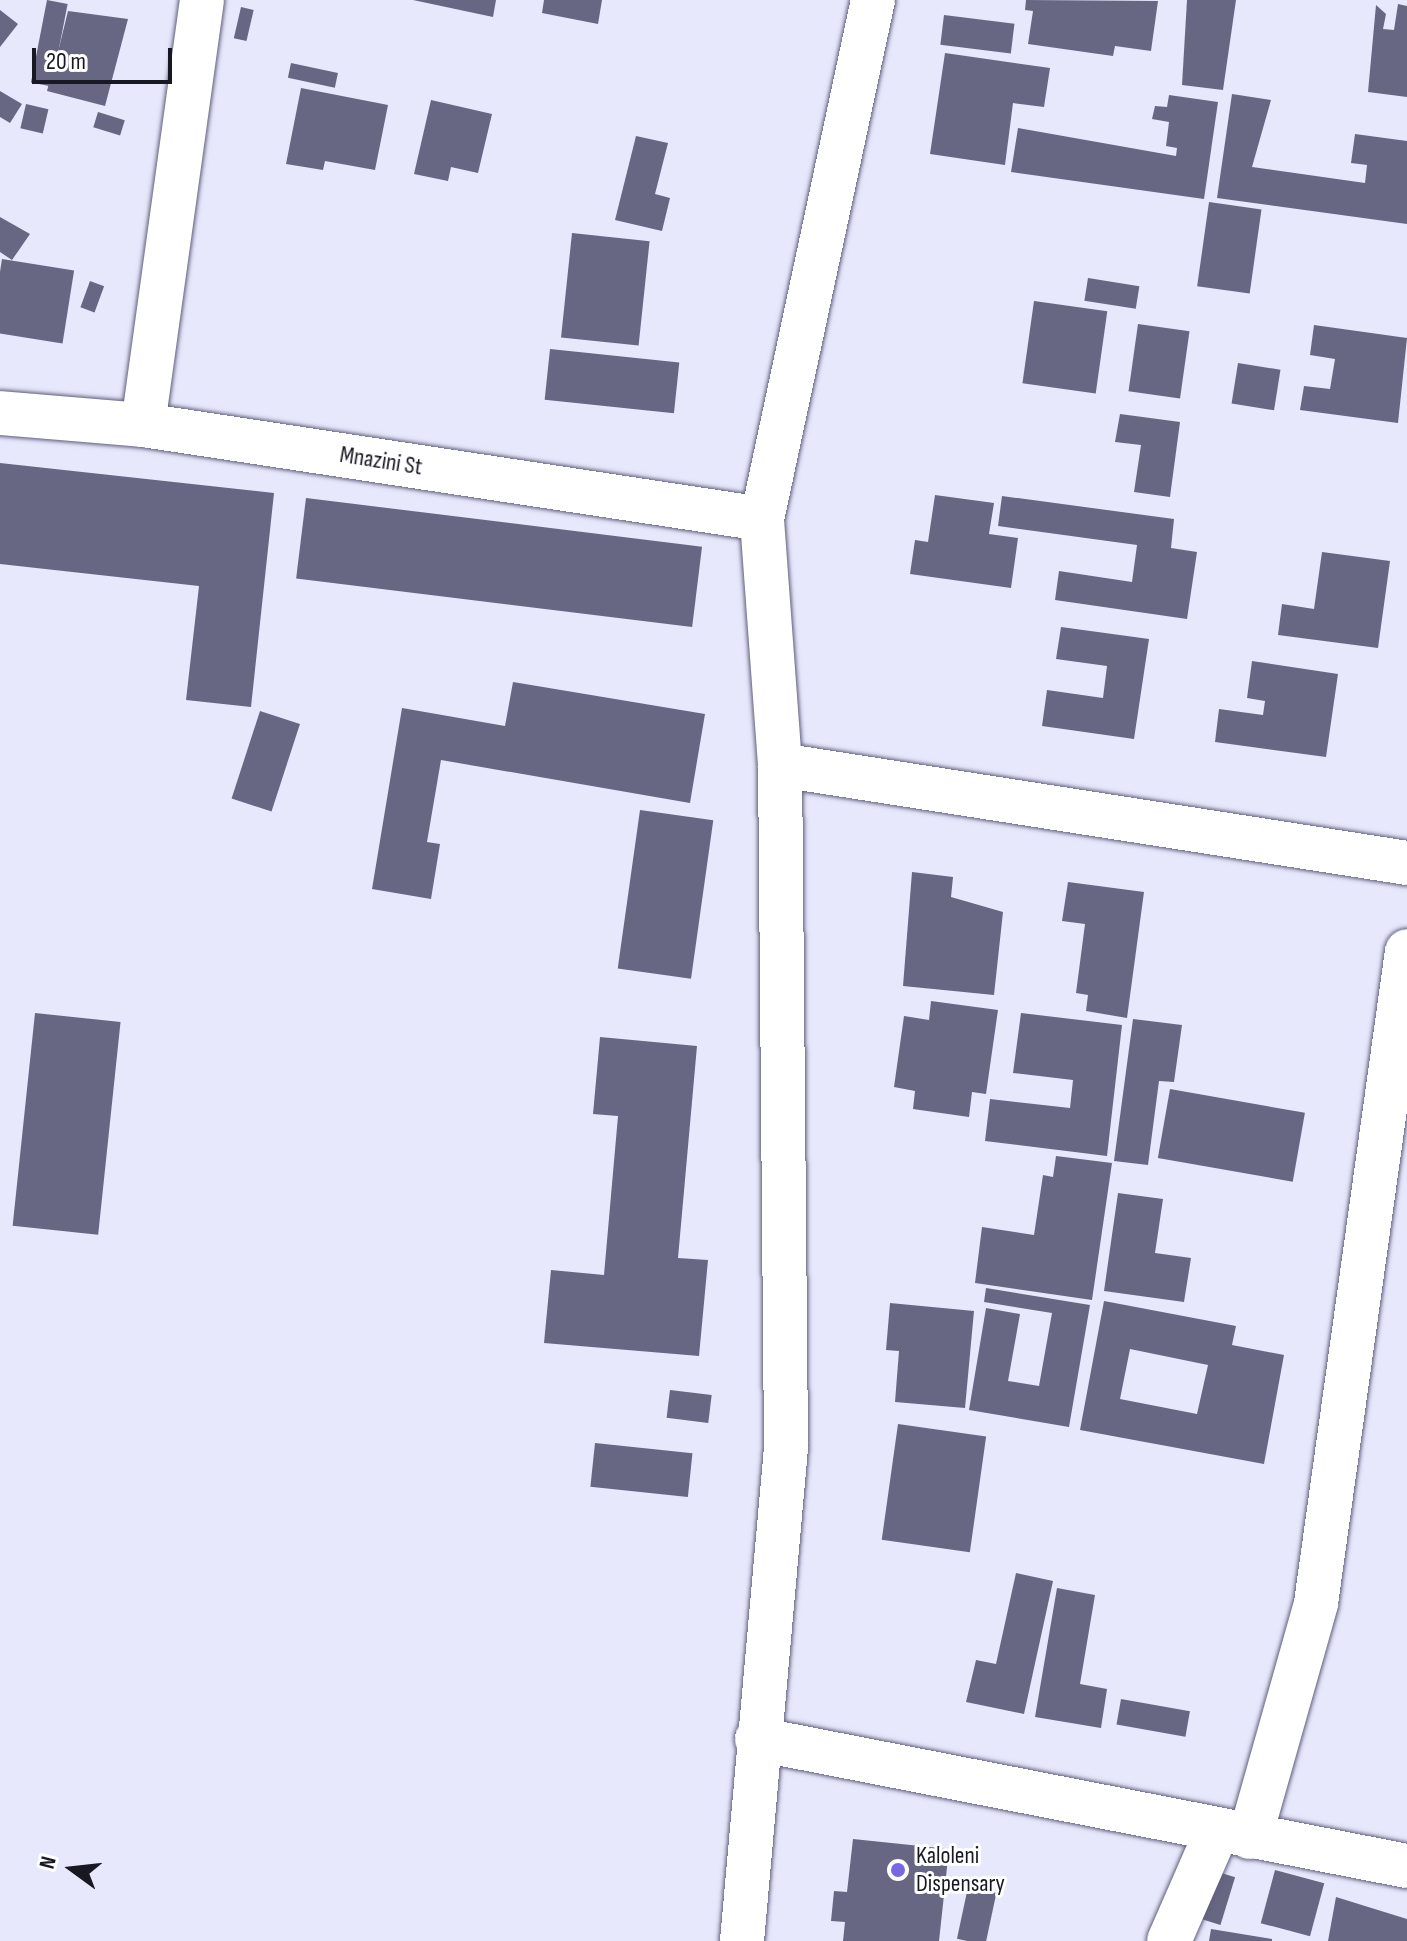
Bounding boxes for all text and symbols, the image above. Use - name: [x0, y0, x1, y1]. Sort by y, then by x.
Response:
- scale bar: [36, 32, 176, 82]
- text: 20 m: [46, 47, 86, 76]
- street label: Mnazini St: [338, 440, 424, 482]
- north arrow: [32, 1829, 112, 1909]
- place label: Kaloleni Dispensary: [916, 1842, 1005, 1898]
- text: N: [34, 1853, 63, 1872]
- marker: Kaloleni Dispensary: [887, 1859, 909, 1881]

